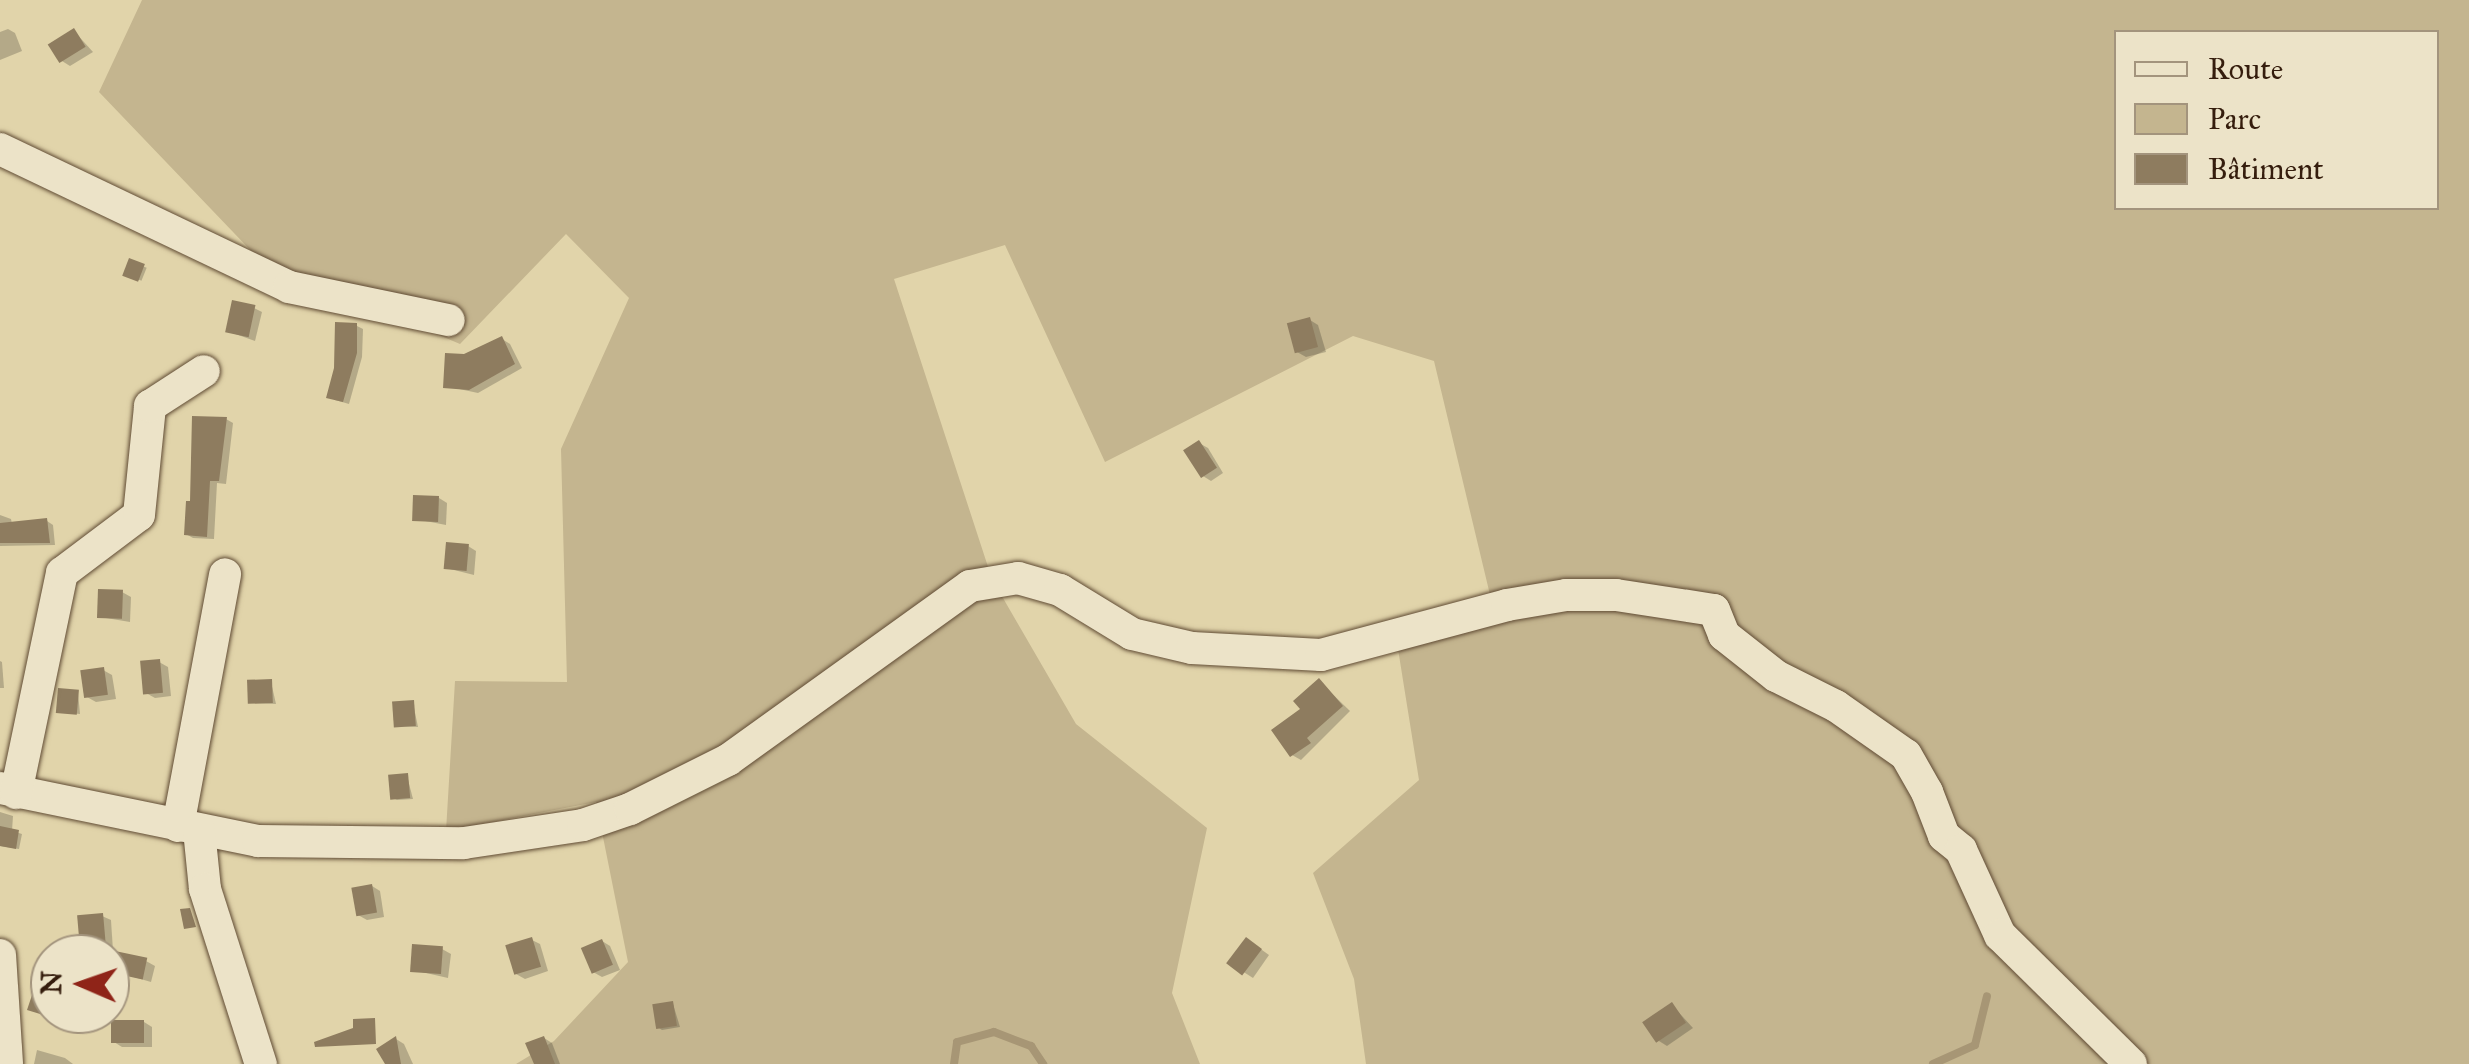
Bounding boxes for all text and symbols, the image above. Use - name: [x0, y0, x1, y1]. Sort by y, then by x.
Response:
- legend: [2114, 30, 2439, 210]
- text: Route: [2208, 51, 2283, 87]
- text: Parc: [2208, 101, 2261, 137]
- text: Bâtiment: [2208, 151, 2324, 187]
- north arrow: [30, 934, 130, 1034]
- text: N: [34, 971, 69, 995]

